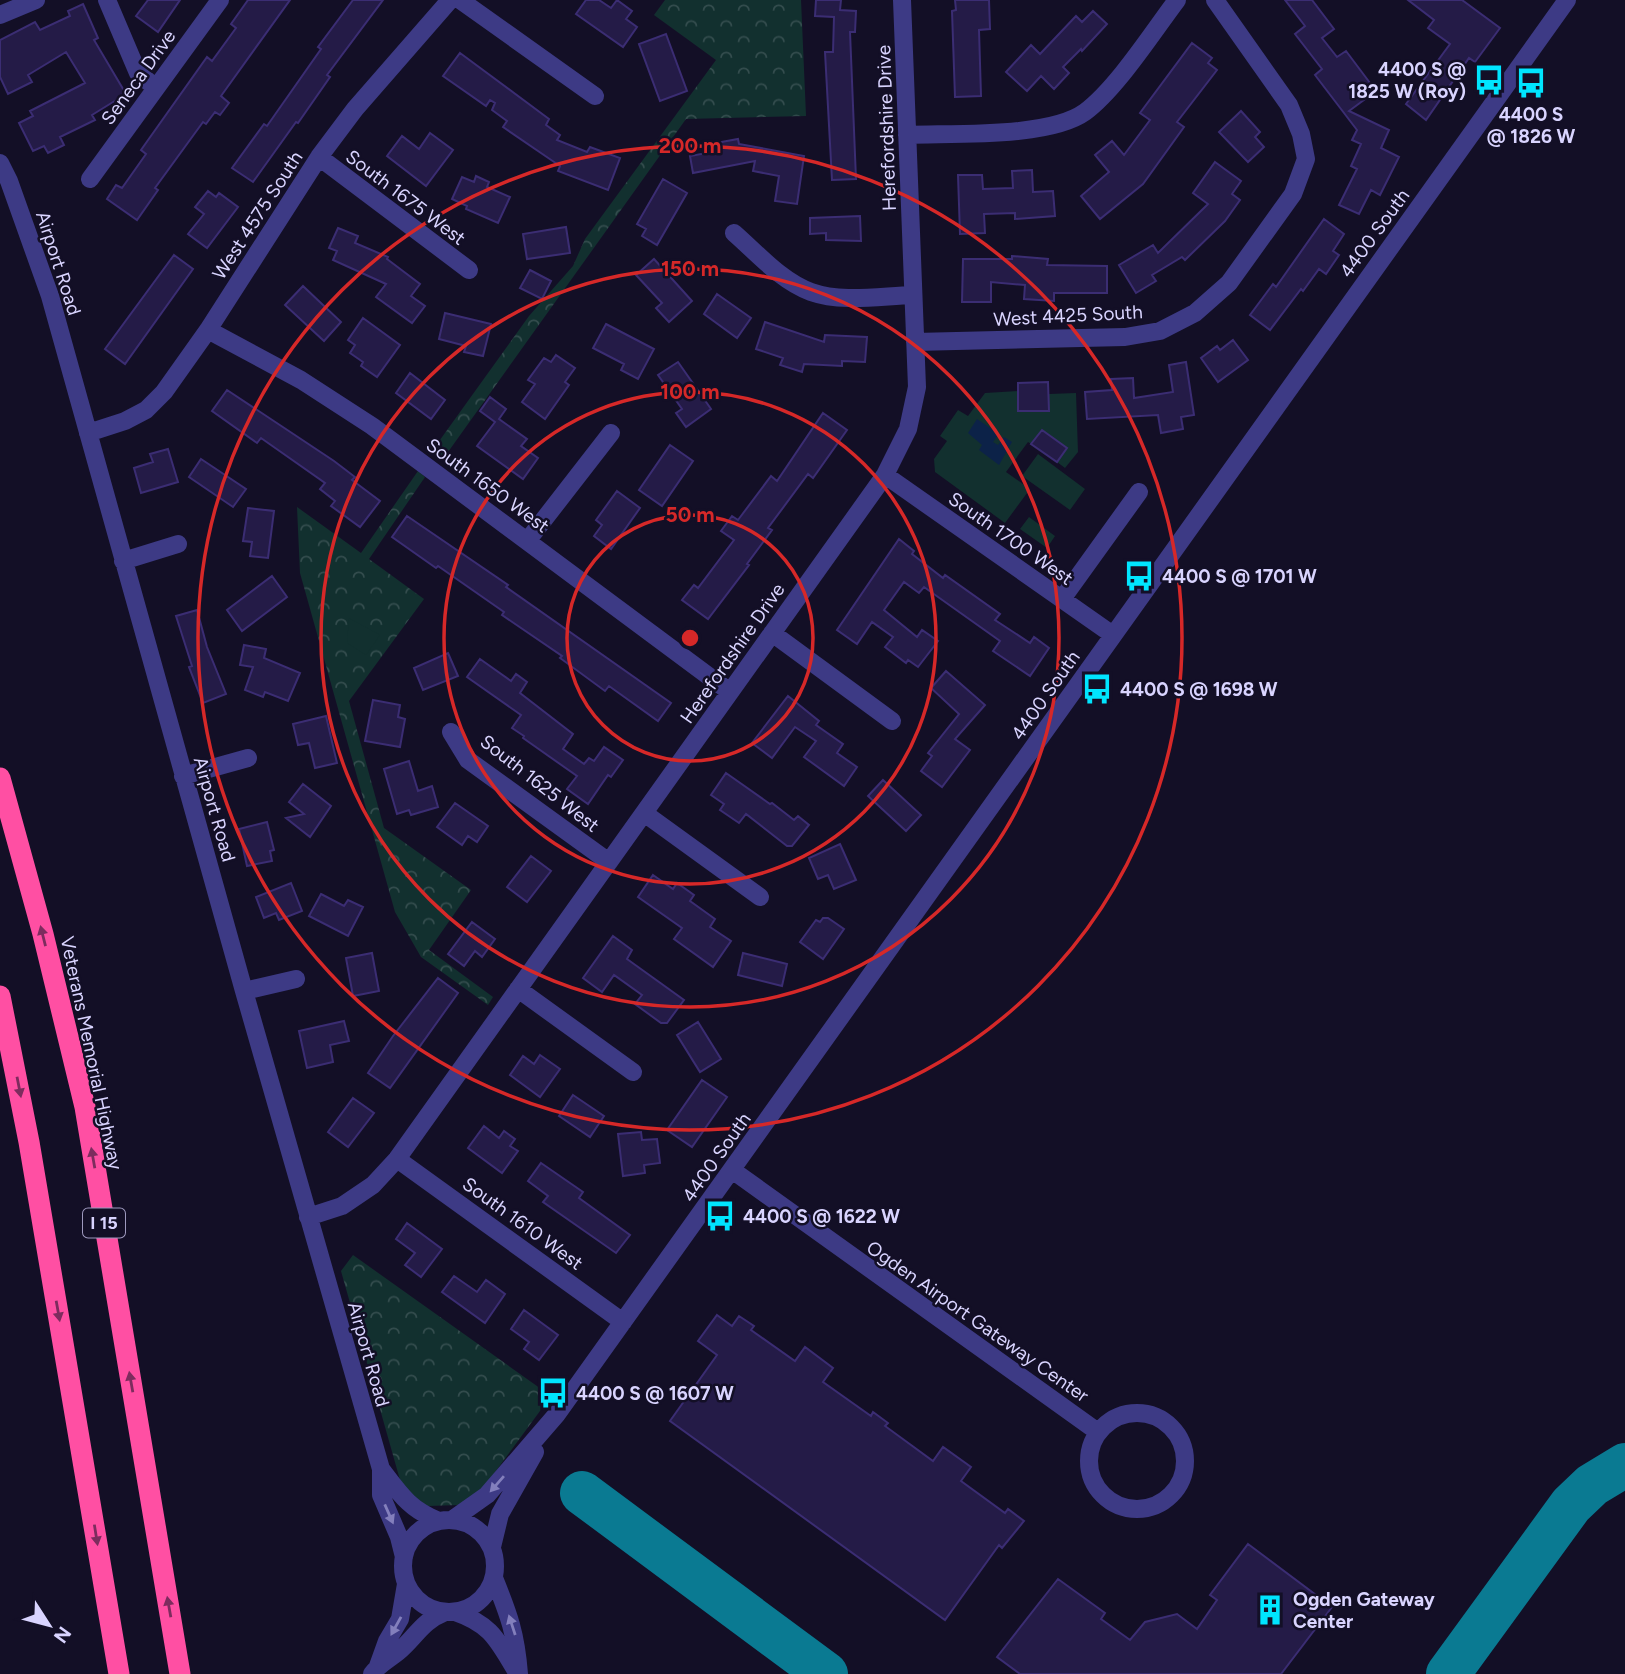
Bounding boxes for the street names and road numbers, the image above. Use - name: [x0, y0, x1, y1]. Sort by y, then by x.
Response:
- street label: Seneca Drive: [96, 25, 181, 129]
- street label: Herefordshire Drive: [872, 44, 901, 211]
- street label: South 1675 West: [341, 145, 470, 250]
- street label: West 4575 South: [207, 147, 307, 284]
- street label: 4400 South: [1335, 185, 1414, 282]
- street label: Airport Road: [31, 208, 86, 318]
- street label: West 4425 South: [993, 300, 1143, 331]
- street label: South 1650 West: [422, 433, 554, 538]
- street label: South 1700 West: [944, 487, 1077, 590]
- street label: Herefordshire Drive: [675, 579, 790, 728]
- street label: 4400 South: [1006, 646, 1085, 744]
- street label: South 1625 West: [476, 730, 604, 837]
- street label: Airport Road: [189, 754, 240, 864]
- street label: Veterans Memorial Highway: [56, 934, 128, 1172]
- street label: 4400 South: [677, 1108, 756, 1206]
- street label: South 1610 West: [458, 1172, 587, 1275]
- road number: I 15: [83, 1208, 125, 1238]
- street label: Ogden Airport Gateway Center: [862, 1236, 1094, 1407]
- street label: Airport Road: [343, 1299, 394, 1409]

